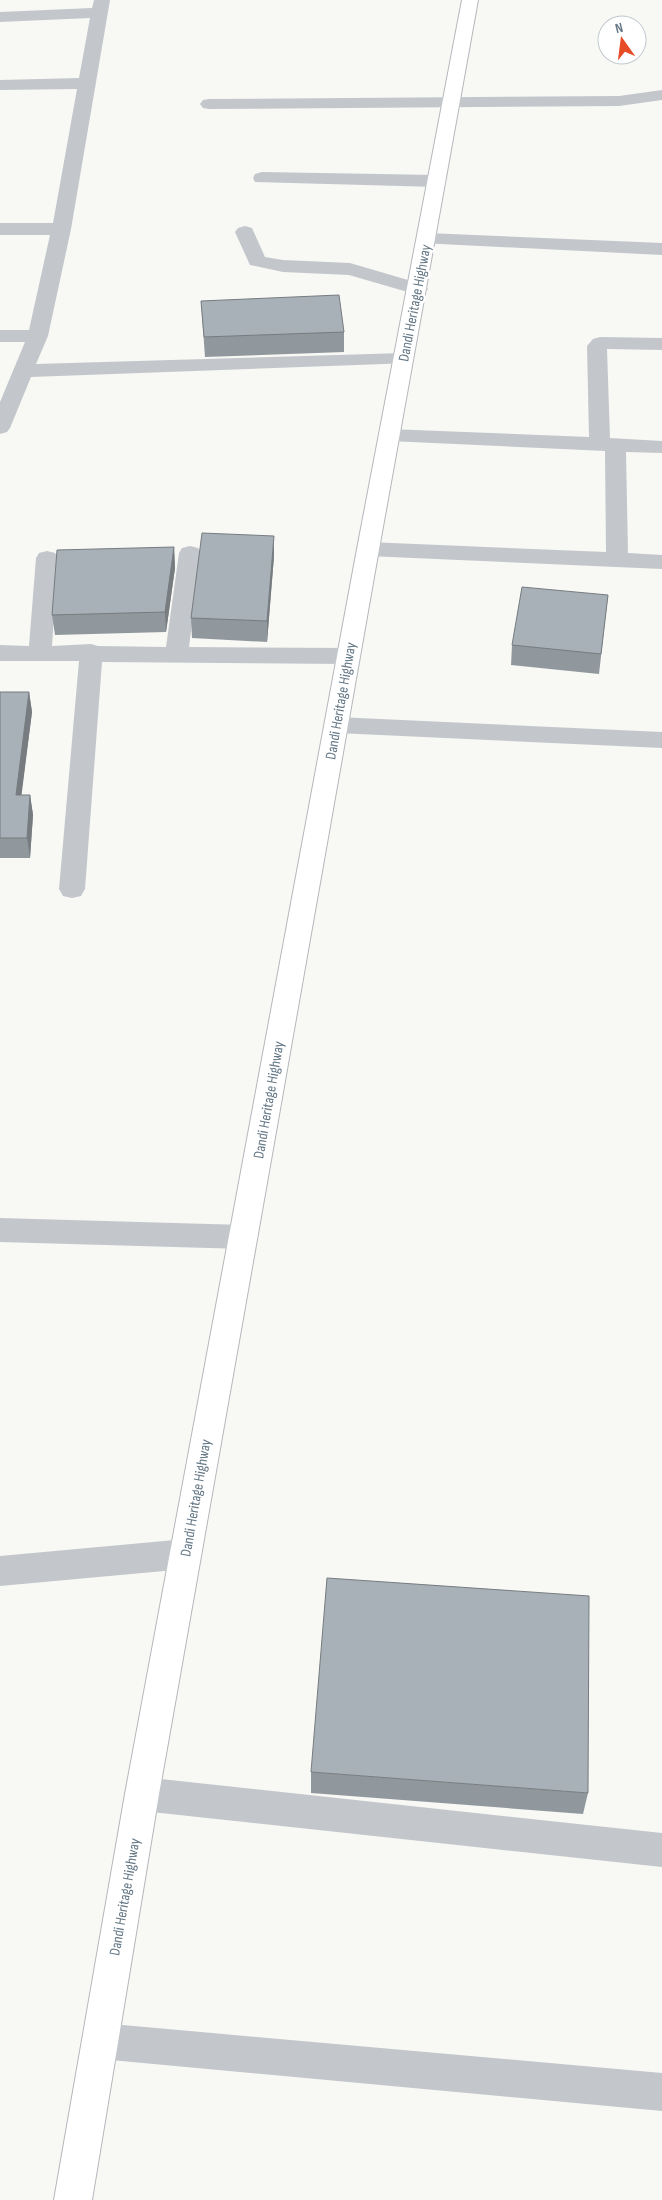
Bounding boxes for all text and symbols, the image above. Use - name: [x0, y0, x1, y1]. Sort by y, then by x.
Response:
- north arrow: [597, 15, 647, 65]
- text: N: [613, 19, 625, 37]
- street label: Dandi Heritage Highway: [394, 243, 436, 363]
- street label: Dandi Heritage Highway: [321, 641, 361, 761]
- street label: Dandi Heritage Highway: [249, 1040, 289, 1160]
- street label: Dandi Heritage Highway: [176, 1438, 216, 1558]
- street label: Dandi Heritage Highway: [105, 1837, 145, 1957]

